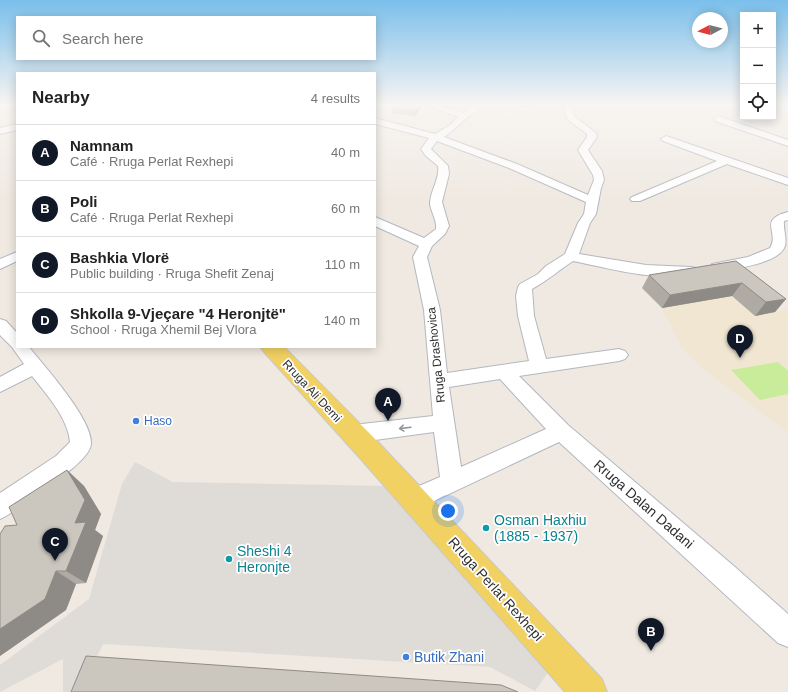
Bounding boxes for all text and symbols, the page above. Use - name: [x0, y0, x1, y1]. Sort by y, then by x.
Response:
- north arrow: [692, 12, 728, 48]
- map controls: [740, 12, 776, 120]
- button: +: [740, 12, 776, 48]
- search box: [16, 16, 376, 60]
- icon: search: [30, 27, 52, 49]
- text: Search here: [62, 30, 144, 47]
- button: −: [740, 48, 776, 84]
- button: locate: [740, 84, 776, 120]
- text: Nearby: [32, 88, 90, 107]
- text: 4 results: [311, 91, 360, 106]
- text: Namnam: [70, 137, 133, 154]
- text: A: [40, 145, 50, 160]
- text: 40 m: [331, 145, 360, 160]
- text: Café · Rruga Perlat Rexhepi: [70, 154, 233, 169]
- text: Poli: [70, 193, 98, 210]
- text: B: [40, 201, 50, 216]
- text: 60 m: [331, 201, 360, 216]
- text: Café · Rruga Perlat Rexhepi: [70, 210, 233, 225]
- text: Bashkia Vlorë: [70, 249, 169, 266]
- text: C: [40, 257, 50, 272]
- text: 110 m: [325, 257, 360, 272]
- text: Public building · Rruga Shefit Zenaj: [70, 266, 274, 281]
- text: Shkolla 9-Vjeçare "4 Heronjtë": [70, 305, 286, 322]
- street label: Rruga Drashovica: [424, 306, 448, 403]
- text: D: [40, 313, 50, 328]
- text: 140 m: [324, 313, 360, 328]
- text: School · Rruga Xhemil Bej Vlora: [70, 322, 256, 337]
- pin: D: [727, 325, 753, 358]
- street label: Rruga Ali Demi: [280, 357, 344, 425]
- pin: A: [375, 388, 401, 421]
- place label: Haso: [144, 414, 172, 428]
- marker: Haso: [131, 416, 141, 426]
- one-way arrow: [399, 424, 412, 432]
- street label: Rruga Dalan Dadani: [591, 456, 697, 552]
- your location: [438, 501, 458, 521]
- place label: Osman Haxhiu (1885 - 1937): [494, 512, 587, 544]
- marker: Osman Haxhiu (1885 - 1937): [481, 523, 491, 533]
- pin: C: [42, 528, 68, 561]
- street label: Rruga Perlat Rexhepi: [445, 534, 547, 644]
- place label: Sheshi 4 Heronjte: [237, 543, 292, 575]
- marker: Sheshi 4 Heronjte: [224, 554, 234, 564]
- pin: B: [638, 618, 664, 651]
- place label: Butik Zhani: [414, 649, 484, 665]
- marker: Butik Zhani: [401, 652, 411, 662]

